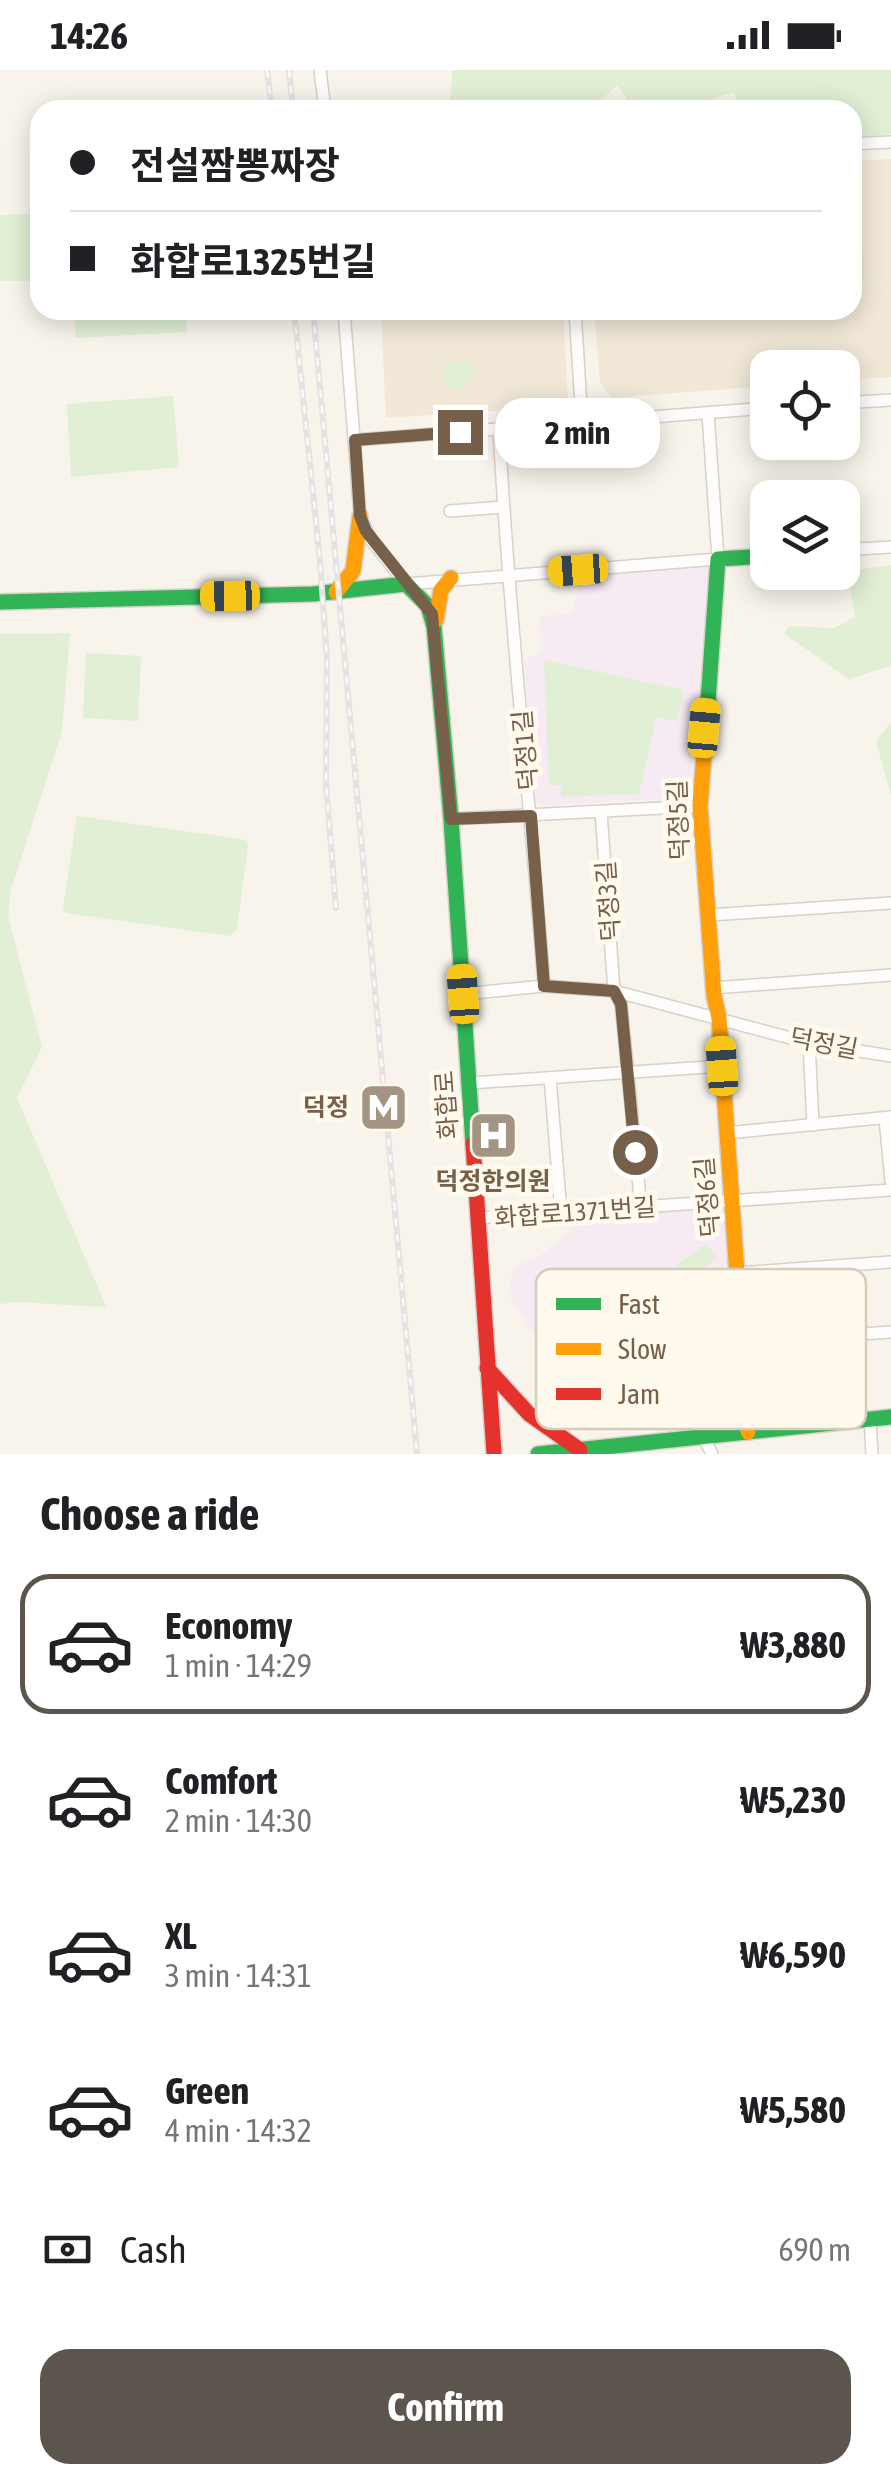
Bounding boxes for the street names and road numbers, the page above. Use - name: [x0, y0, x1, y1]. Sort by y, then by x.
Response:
- street label: 덕정1길: [508, 709, 542, 791]
- street label: 덕정5길: [663, 779, 693, 861]
- street label: 덕정3길: [591, 860, 625, 942]
- street label: 덕정길: [787, 1023, 861, 1063]
- street label: 화합로: [430, 1070, 462, 1140]
- street label: 덕정6길: [690, 1156, 724, 1238]
- street label: 화합로1371번길: [493, 1192, 657, 1232]

